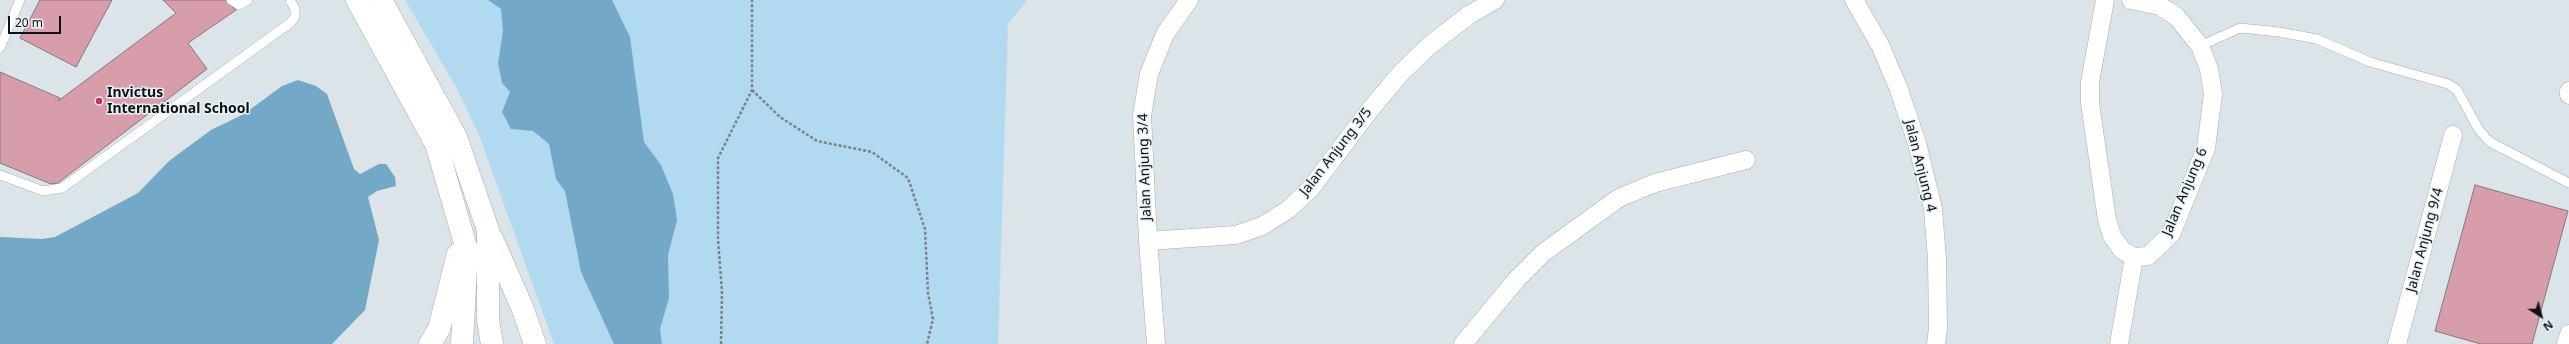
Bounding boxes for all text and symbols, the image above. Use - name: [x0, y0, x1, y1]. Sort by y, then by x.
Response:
- scale bar: [10, 8, 63, 34]
- text: 20 m: [15, 14, 43, 31]
- place label: Invictus International School: [107, 85, 250, 118]
- marker: Invictus International School: [94, 96, 104, 106]
- street label: Jalan Anjung 3/5: [1296, 105, 1376, 199]
- street label: Jalan Anjung 3/4: [1135, 113, 1155, 221]
- street label: Jalan Anjung 4: [1900, 118, 1940, 214]
- street label: Jalan Anjung 6: [2159, 145, 2211, 239]
- street label: Jalan Anjung 9/4: [2403, 186, 2447, 294]
- north arrow: [2521, 296, 2561, 336]
- text: N: [2540, 317, 2556, 335]

